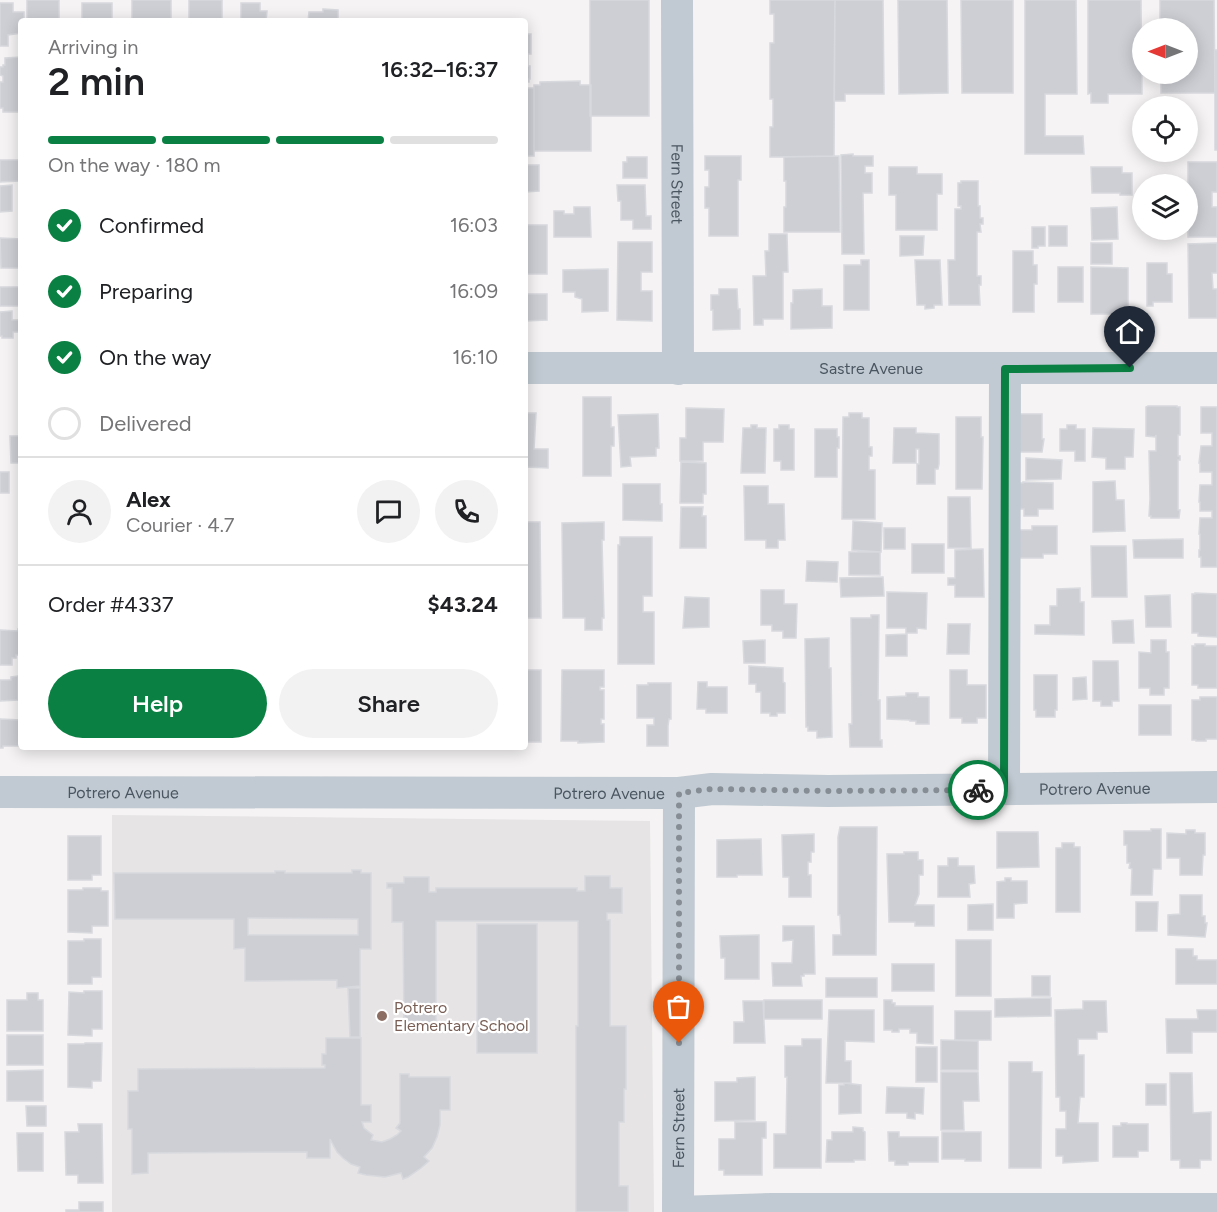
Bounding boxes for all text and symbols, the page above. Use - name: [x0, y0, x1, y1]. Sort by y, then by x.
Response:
- north arrow: [1132, 18, 1198, 84]
- map controls: [1132, 18, 1198, 240]
- text: Arriving in: [48, 35, 138, 59]
- text: 16:32–16:37: [381, 56, 498, 83]
- text: 2 min: [48, 58, 145, 105]
- button: locate: [1132, 96, 1198, 162]
- street label: Fern Street: [668, 144, 687, 224]
- text: On the way · 180 m: [48, 153, 221, 177]
- button: layers: [1132, 174, 1198, 240]
- icon: check: [48, 209, 81, 242]
- text: Confirmed: [99, 212, 204, 239]
- text: 16:03: [450, 213, 498, 237]
- icon: check: [48, 275, 81, 308]
- text: Preparing: [99, 278, 193, 305]
- text: 16:09: [449, 279, 498, 303]
- pin: [1104, 306, 1155, 368]
- icon: home: [1113, 315, 1146, 348]
- icon: check: [48, 341, 81, 374]
- text: On the way: [99, 344, 211, 371]
- text: 16:10: [452, 345, 498, 369]
- street label: Sastre Avenue: [819, 359, 923, 378]
- text: Delivered: [99, 410, 192, 437]
- button: person: [48, 480, 111, 543]
- button: chat: [357, 480, 420, 543]
- button: phone: [435, 480, 498, 543]
- text: Alex: [126, 486, 171, 513]
- text: Courier · 4.7: [126, 513, 235, 537]
- text: Order #4337: [48, 591, 174, 618]
- text: $43.24: [428, 591, 498, 618]
- button: Help: [48, 669, 267, 738]
- button: Share: [279, 669, 498, 738]
- courier: [948, 760, 1008, 820]
- icon: bike: [962, 774, 995, 807]
- street label: Potrero Avenue: [1039, 778, 1151, 798]
- street label: Potrero Avenue: [67, 783, 179, 802]
- street label: Potrero Avenue: [553, 783, 665, 802]
- pin: [653, 981, 704, 1043]
- icon: bag: [662, 990, 695, 1023]
- place label: Potrero Elementary School: [394, 998, 528, 1035]
- marker: Potrero Elementary School: [375, 1009, 389, 1023]
- street label: Fern Street: [669, 1088, 688, 1168]

